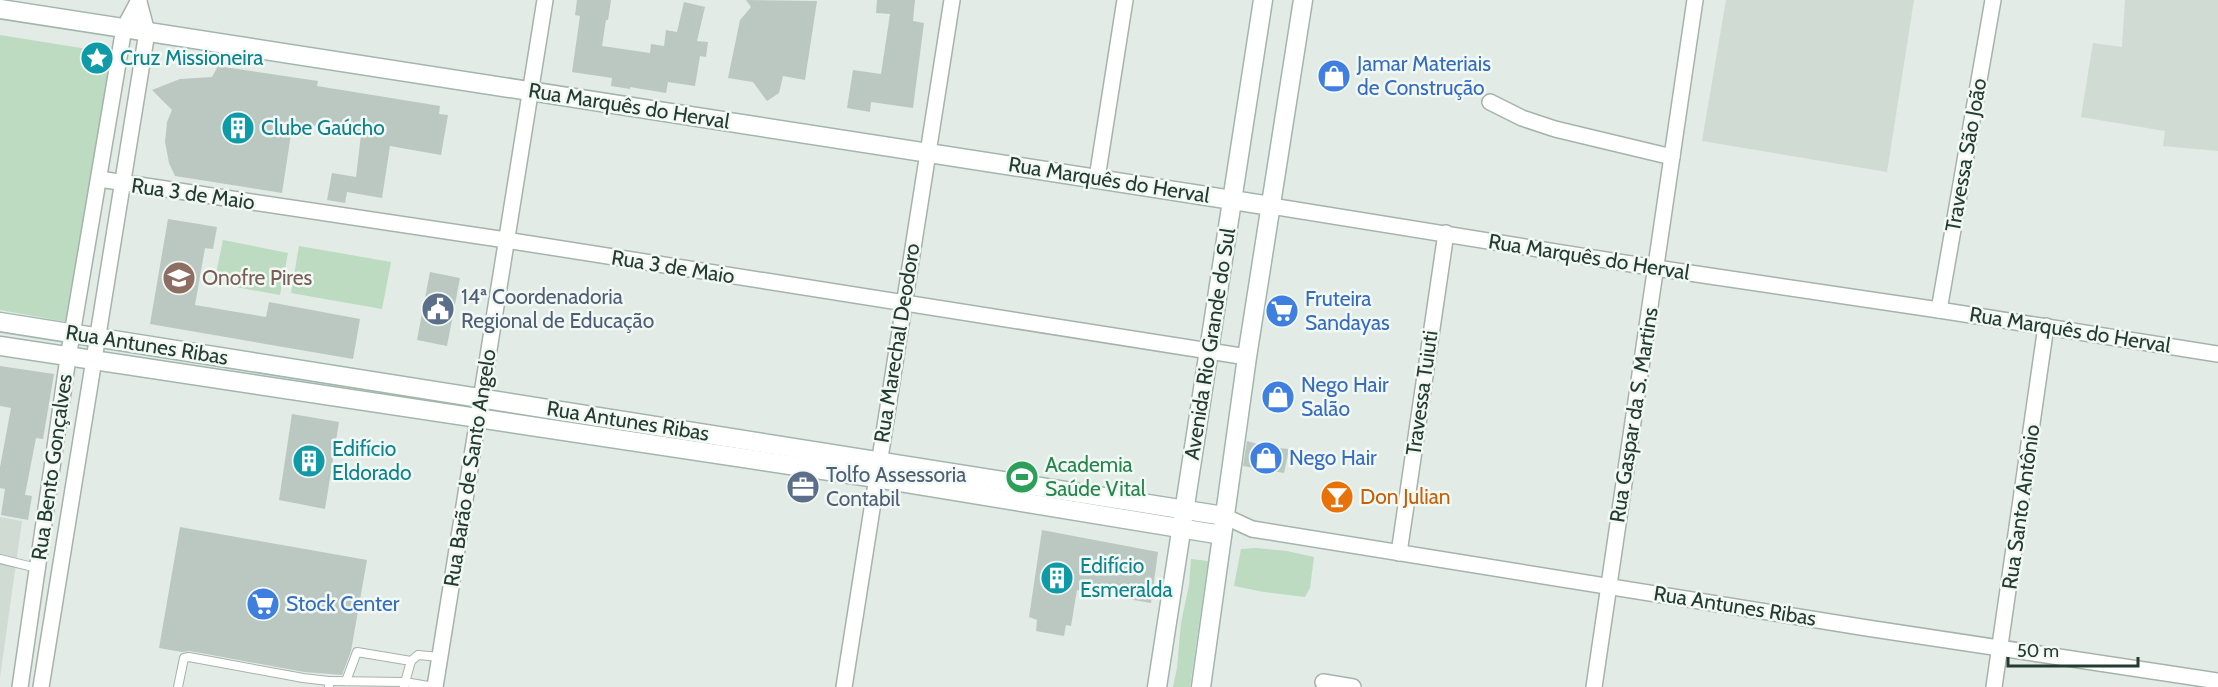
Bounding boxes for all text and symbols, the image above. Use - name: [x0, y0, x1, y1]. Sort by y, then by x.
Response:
- place icon: Cruz Missioneira: [79, 40, 115, 76]
- place label: Cruz Missioneira: [120, 45, 263, 70]
- place label: Jamar Materiais de Construção: [1356, 51, 1491, 100]
- shop icon: Jamar Materiais de Construção: [1316, 58, 1352, 94]
- street label: Travessa São João: [1940, 76, 1991, 234]
- street label: Rua Marquês do Herval: [527, 77, 732, 134]
- building icon: Clube Gaúcho: [220, 110, 256, 146]
- place label: Clube Gaúcho: [261, 115, 385, 140]
- street label: Rua Marquês do Herval: [1007, 151, 1212, 208]
- street label: Rua 3 de Maio: [130, 172, 256, 215]
- street label: Avenida Rio Grande do Sul: [1179, 226, 1240, 462]
- street label: Rua Marquês do Herval: [1487, 228, 1692, 285]
- street label: Rua Marechal Deodoro: [868, 241, 925, 444]
- street label: Rua 3 de Maio: [610, 244, 736, 289]
- school or university icon: Onofre Pires: [161, 260, 197, 296]
- place label: Onofre Pires: [202, 265, 312, 290]
- place label: 14ª Coordenadoria Regional de Educação: [461, 284, 654, 333]
- place label: Fruteira Sandayas: [1305, 286, 1390, 335]
- public building icon: 14ª Coordenadoria Regional de Educação: [420, 291, 456, 327]
- supermarket icon: Fruteira Sandayas: [1264, 293, 1300, 329]
- street label: Rua Marquês do Herval: [1968, 301, 2173, 358]
- street label: Rua Gaspar da S. Martins: [1604, 305, 1663, 524]
- street label: Rua Antunes Ribas: [64, 319, 230, 370]
- street label: Travessa Tuiuti: [1400, 329, 1443, 457]
- street label: Rua Barão de Santo Angelo: [438, 347, 501, 589]
- street label: Rua Bento Gonçalves: [26, 372, 77, 562]
- place label: Nego Hair Salão: [1301, 372, 1389, 421]
- shop icon: Nego Hair Salão: [1260, 379, 1296, 415]
- street label: Rua Antunes Ribas: [545, 395, 711, 446]
- street label: Rua Santo Antônio: [1997, 423, 2044, 591]
- place label: Edifício Eldorado: [332, 436, 411, 485]
- shop icon: Nego Hair: [1248, 440, 1284, 476]
- building icon: Edifício Eldorado: [291, 443, 327, 479]
- place label: Nego Hair: [1289, 445, 1377, 470]
- place label: Academia Saúde Vital: [1045, 452, 1146, 501]
- sports icon: Academia Saúde Vital: [1004, 459, 1040, 495]
- place label: Tolfo Assessoria Contabil: [826, 462, 966, 511]
- office icon: Tolfo Assessoria Contabil: [785, 469, 821, 505]
- bar icon: Don Julian: [1319, 479, 1355, 515]
- place label: Don Julian: [1360, 484, 1451, 509]
- place label: Edifício Esmeralda: [1080, 553, 1173, 602]
- building icon: Edifício Esmeralda: [1039, 560, 1075, 596]
- street label: Rua Antunes Ribas: [1652, 580, 1818, 631]
- supermarket icon: Stock Center: [245, 586, 281, 622]
- place label: Stock Center: [286, 591, 400, 616]
- scale bar: [2008, 630, 2138, 668]
- text: 50 m: [2017, 640, 2059, 662]

